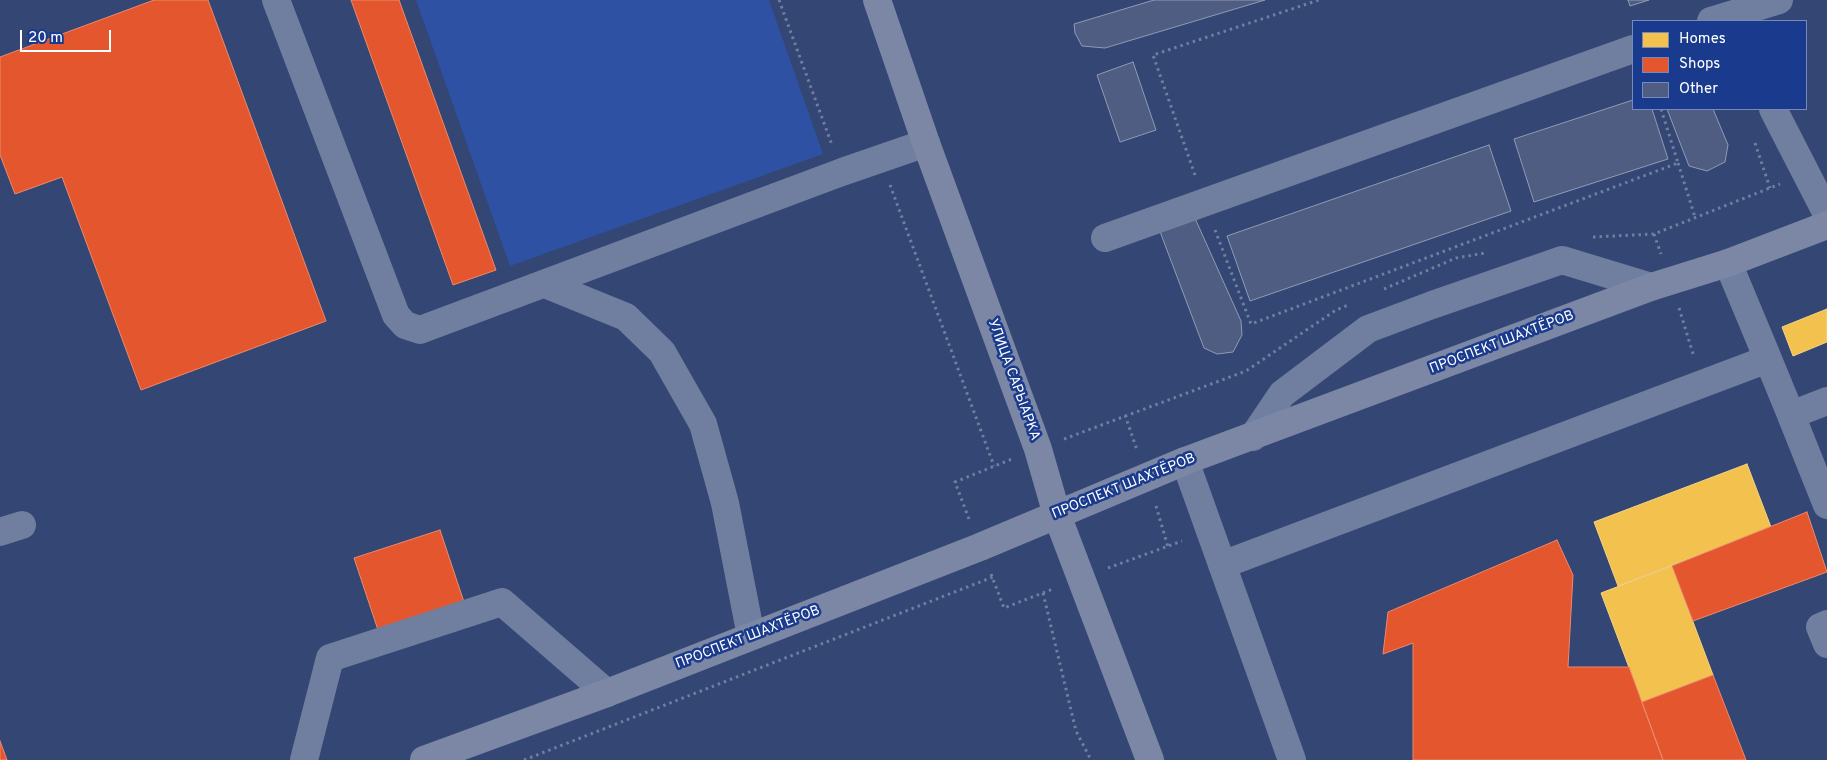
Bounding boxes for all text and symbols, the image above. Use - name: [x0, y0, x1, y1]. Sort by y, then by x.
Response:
- scale bar: [22, 20, 114, 52]
- legend: [1632, 20, 1807, 110]
- text: 20 m: [28, 29, 63, 48]
- text: Homes: [1679, 30, 1726, 49]
- text: Shops: [1679, 55, 1720, 74]
- text: Other: [1679, 80, 1718, 99]
- street label: ПРОСПЕКТ ШАХТЁРОВ: [1427, 308, 1577, 378]
- street label: УЛИЦА САРЫАРКА: [983, 317, 1043, 443]
- street label: ПРОСПЕКТ ШАХТЁРОВ: [1050, 450, 1198, 524]
- street label: ПРОСПЕКТ ШАХТЁРОВ: [673, 603, 823, 673]

